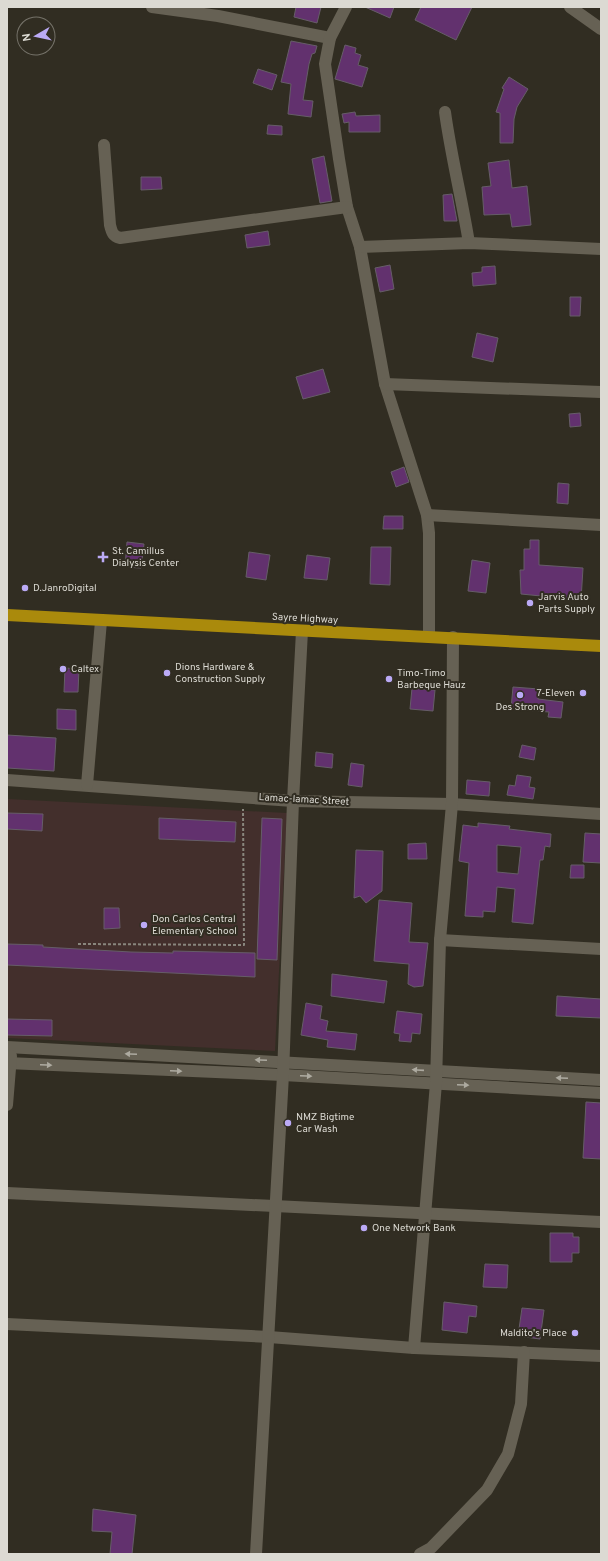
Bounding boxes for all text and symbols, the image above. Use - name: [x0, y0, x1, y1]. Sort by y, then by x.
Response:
- north arrow: [16, 16, 56, 56]
- text: N: [20, 32, 35, 42]
- place label: St. Camillus Dialysis Center: [112, 545, 179, 570]
- marker: St. Camillus Dialysis Center: [97, 551, 109, 563]
- place label: D.JanroDigital: [33, 582, 97, 595]
- marker: D.JanroDigital: [20, 583, 30, 593]
- place label: Jarvis Auto Parts Supply: [538, 591, 595, 616]
- marker: Jarvis Auto Parts Supply: [525, 598, 535, 608]
- street label: Sayre Highway: [272, 611, 338, 627]
- place label: Dions Hardware & Construction Supply: [175, 661, 265, 686]
- place label: Caltex: [71, 663, 99, 676]
- marker: Caltex: [58, 664, 68, 674]
- place label: Timo-Timo Barbeque Hauz: [397, 667, 466, 692]
- marker: Dions Hardware & Construction Supply: [162, 668, 172, 678]
- marker: Timo-Timo Barbeque Hauz: [384, 674, 394, 684]
- place label: 7-Eleven: [536, 687, 575, 700]
- marker: 7-Eleven: [578, 688, 588, 698]
- marker: Des Strong: [515, 690, 525, 700]
- place label: Des Strong: [496, 701, 544, 714]
- street label: Lamac-lamac Street: [258, 791, 350, 809]
- place label: Don Carlos Central Elementary School: [152, 913, 237, 938]
- marker: Don Carlos Central Elementary School: [139, 920, 149, 930]
- one-way arrow: [124, 1051, 137, 1057]
- one-way arrow: [254, 1057, 267, 1063]
- one-way arrow: [40, 1061, 52, 1068]
- one-way arrow: [411, 1067, 424, 1073]
- one-way arrow: [170, 1068, 183, 1074]
- one-way arrow: [300, 1073, 313, 1079]
- one-way arrow: [555, 1075, 568, 1081]
- one-way arrow: [457, 1081, 469, 1088]
- place label: NMZ Bigtime Car Wash: [296, 1111, 354, 1136]
- marker: NMZ Bigtime Car Wash: [283, 1118, 293, 1128]
- place label: One Network Bank: [372, 1222, 456, 1235]
- marker: One Network Bank: [359, 1223, 369, 1233]
- place label: Maldito's Place: [500, 1327, 567, 1340]
- marker: Maldito's Place: [570, 1328, 580, 1338]

